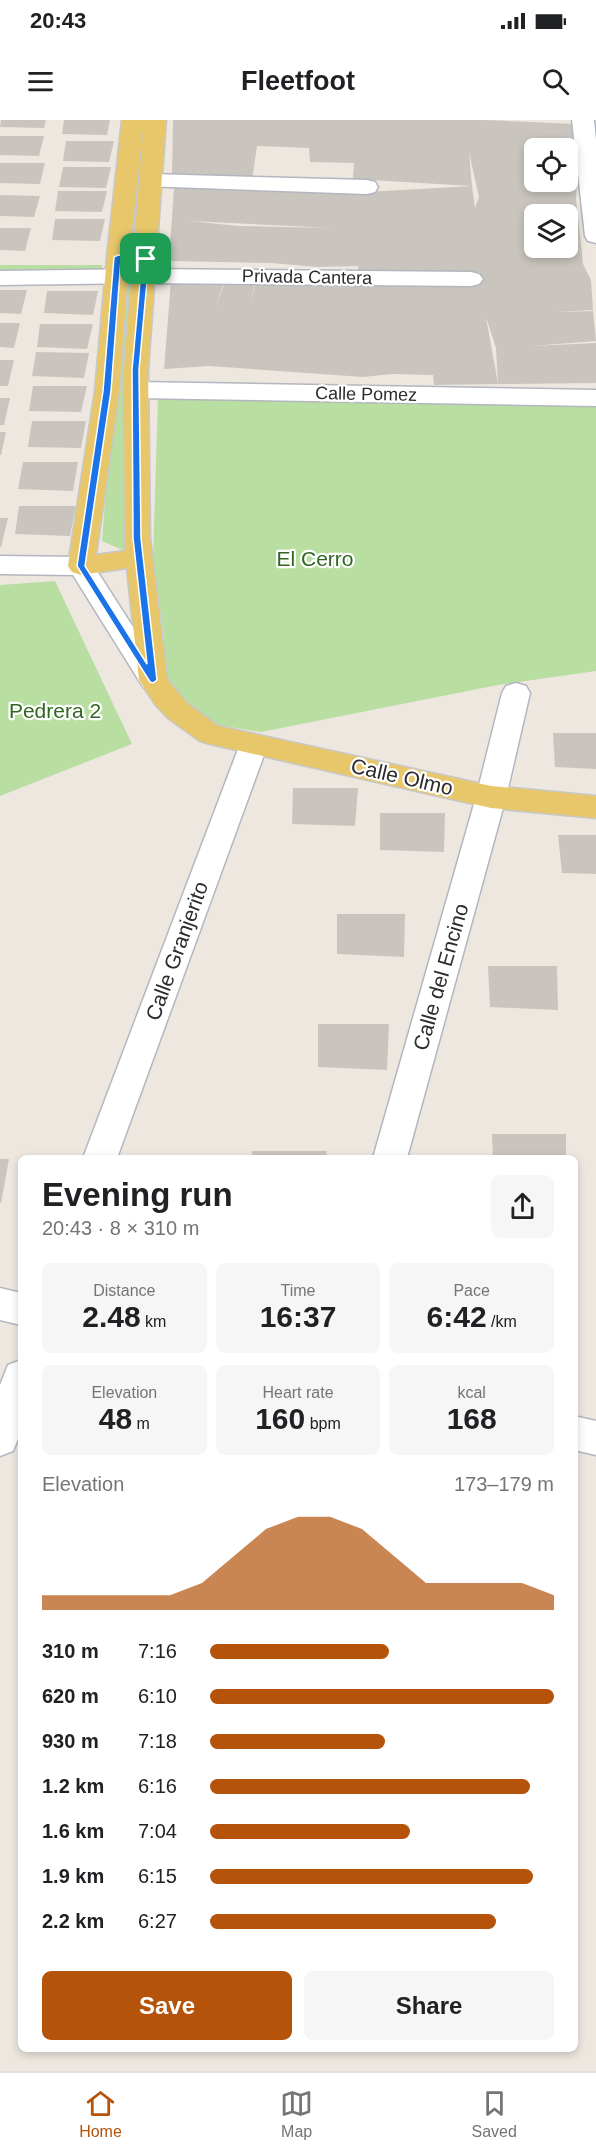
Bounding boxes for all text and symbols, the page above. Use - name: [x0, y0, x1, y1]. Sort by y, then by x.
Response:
- text: 20:43: [30, 8, 86, 33]
- icon: menu: [24, 65, 57, 98]
- icon: search: [539, 65, 572, 98]
- text: Fleetfoot: [241, 66, 355, 96]
- map controls: [524, 138, 578, 258]
- button: locate: [524, 138, 578, 192]
- button: layers: [524, 204, 578, 258]
- pin: [120, 233, 171, 284]
- icon: arrive: [129, 242, 162, 275]
- street label: Privada Cantera: [242, 266, 373, 288]
- street label: Calle Pomez: [315, 383, 417, 405]
- park label: El Cerro: [276, 547, 354, 570]
- park label: Pedrera 2: [9, 699, 101, 722]
- street label: Calle Olmo: [349, 754, 455, 799]
- street label: Calle Granjerito: [141, 878, 212, 1023]
- street label: Calle del Encino: [409, 901, 472, 1053]
- button: share: [491, 1175, 554, 1238]
- text: Evening run: [42, 1176, 233, 1213]
- text: 20:43 · 8 × 310 m: [42, 1217, 199, 1239]
- text: Distance: [93, 1282, 155, 1299]
- text: Time: [281, 1282, 315, 1299]
- text: Pace: [453, 1282, 490, 1299]
- text: 2.48: [82, 1300, 141, 1333]
- text: 16:37: [260, 1300, 336, 1333]
- text: 6:42: [427, 1300, 487, 1333]
- text: km: [141, 1313, 166, 1330]
- text: /km: [487, 1313, 517, 1330]
- text: Elevation: [91, 1384, 157, 1401]
- text: Heart rate: [262, 1384, 334, 1401]
- text: kcal: [457, 1384, 486, 1401]
- text: 48: [99, 1402, 132, 1435]
- text: 160: [255, 1402, 305, 1435]
- text: 168: [447, 1402, 497, 1435]
- text: m: [132, 1415, 150, 1432]
- text: bpm: [305, 1415, 341, 1432]
- text: Elevation: [42, 1473, 124, 1495]
- text: 173–179 m: [454, 1473, 554, 1495]
- text: 310 m: [42, 1640, 99, 1662]
- text: 7:16: [138, 1640, 177, 1662]
- text: 620 m: [42, 1685, 99, 1707]
- text: 6:10: [138, 1685, 177, 1707]
- text: 930 m: [42, 1730, 99, 1752]
- text: 7:18: [138, 1730, 177, 1752]
- text: 1.2 km: [42, 1775, 104, 1797]
- text: 6:16: [138, 1775, 177, 1797]
- text: 1.6 km: [42, 1820, 104, 1842]
- text: 7:04: [138, 1820, 177, 1842]
- text: 1.9 km: [42, 1865, 104, 1887]
- text: 6:15: [138, 1865, 177, 1887]
- text: 2.2 km: [42, 1910, 104, 1932]
- text: 6:27: [138, 1910, 177, 1932]
- button: Save: [42, 1971, 292, 2040]
- button: Share: [304, 1971, 554, 2040]
- tab: Home: [79, 2087, 122, 2141]
- tab: Map: [280, 2087, 313, 2141]
- tab: Saved: [471, 2087, 517, 2141]

